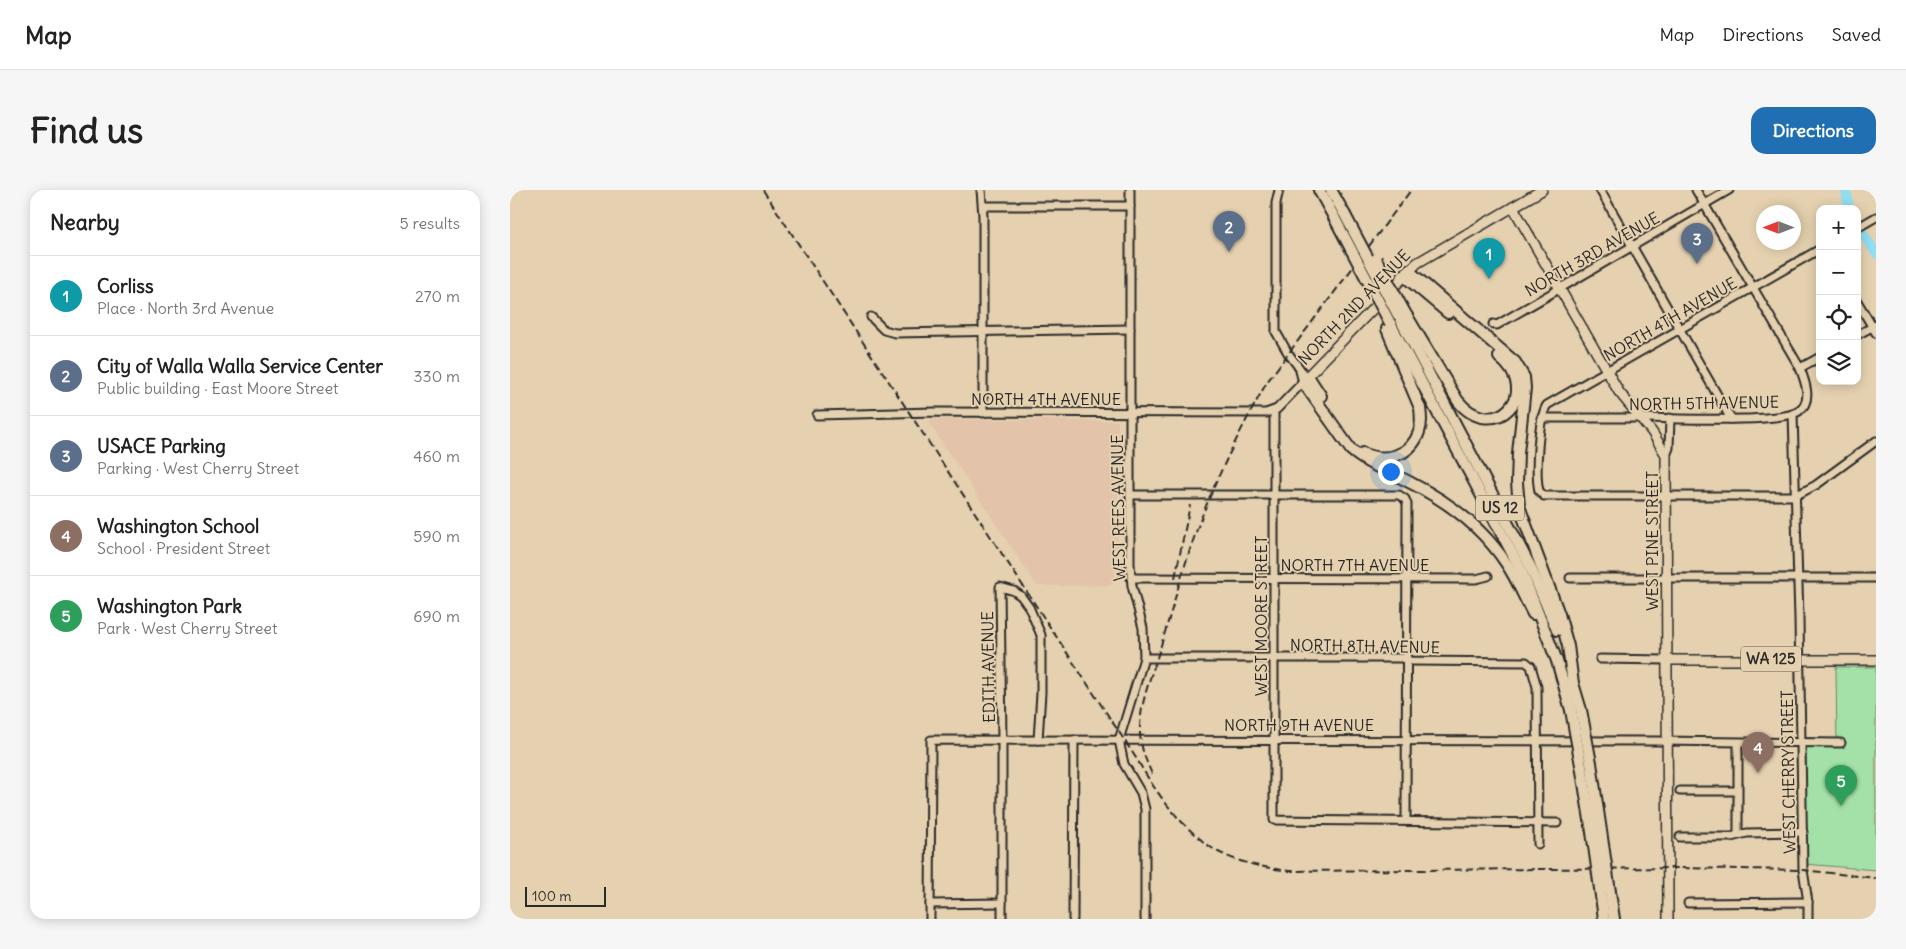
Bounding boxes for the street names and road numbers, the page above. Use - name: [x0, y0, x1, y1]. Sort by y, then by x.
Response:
- street label: NORTH 3RD AVENUE: [1521, 207, 1663, 301]
- street label: NORTH 2ND AVENUE: [1294, 245, 1414, 369]
- street label: NORTH 4TH AVENUE: [1600, 273, 1740, 365]
- street label: NORTH 4TH AVENUE: [971, 389, 1121, 409]
- street label: NORTH 5TH AVENUE: [1629, 392, 1779, 414]
- street label: WEST REES AVENUE: [1107, 434, 1129, 582]
- street label: WEST PINE STREET: [1642, 471, 1662, 611]
- road number: US 12: [1476, 496, 1524, 520]
- street label: WEST MOORE STREET: [1251, 536, 1271, 696]
- street label: NORTH 7TH AVENUE: [1280, 555, 1430, 575]
- street label: EDITH AVENUE: [977, 611, 999, 723]
- street label: NORTH 8TH AVENUE: [1290, 635, 1440, 657]
- road number: WA 125: [1741, 646, 1801, 672]
- street label: WEST CHERRY STREET: [1777, 690, 1799, 854]
- street label: NORTH 9TH AVENUE: [1224, 715, 1374, 735]

